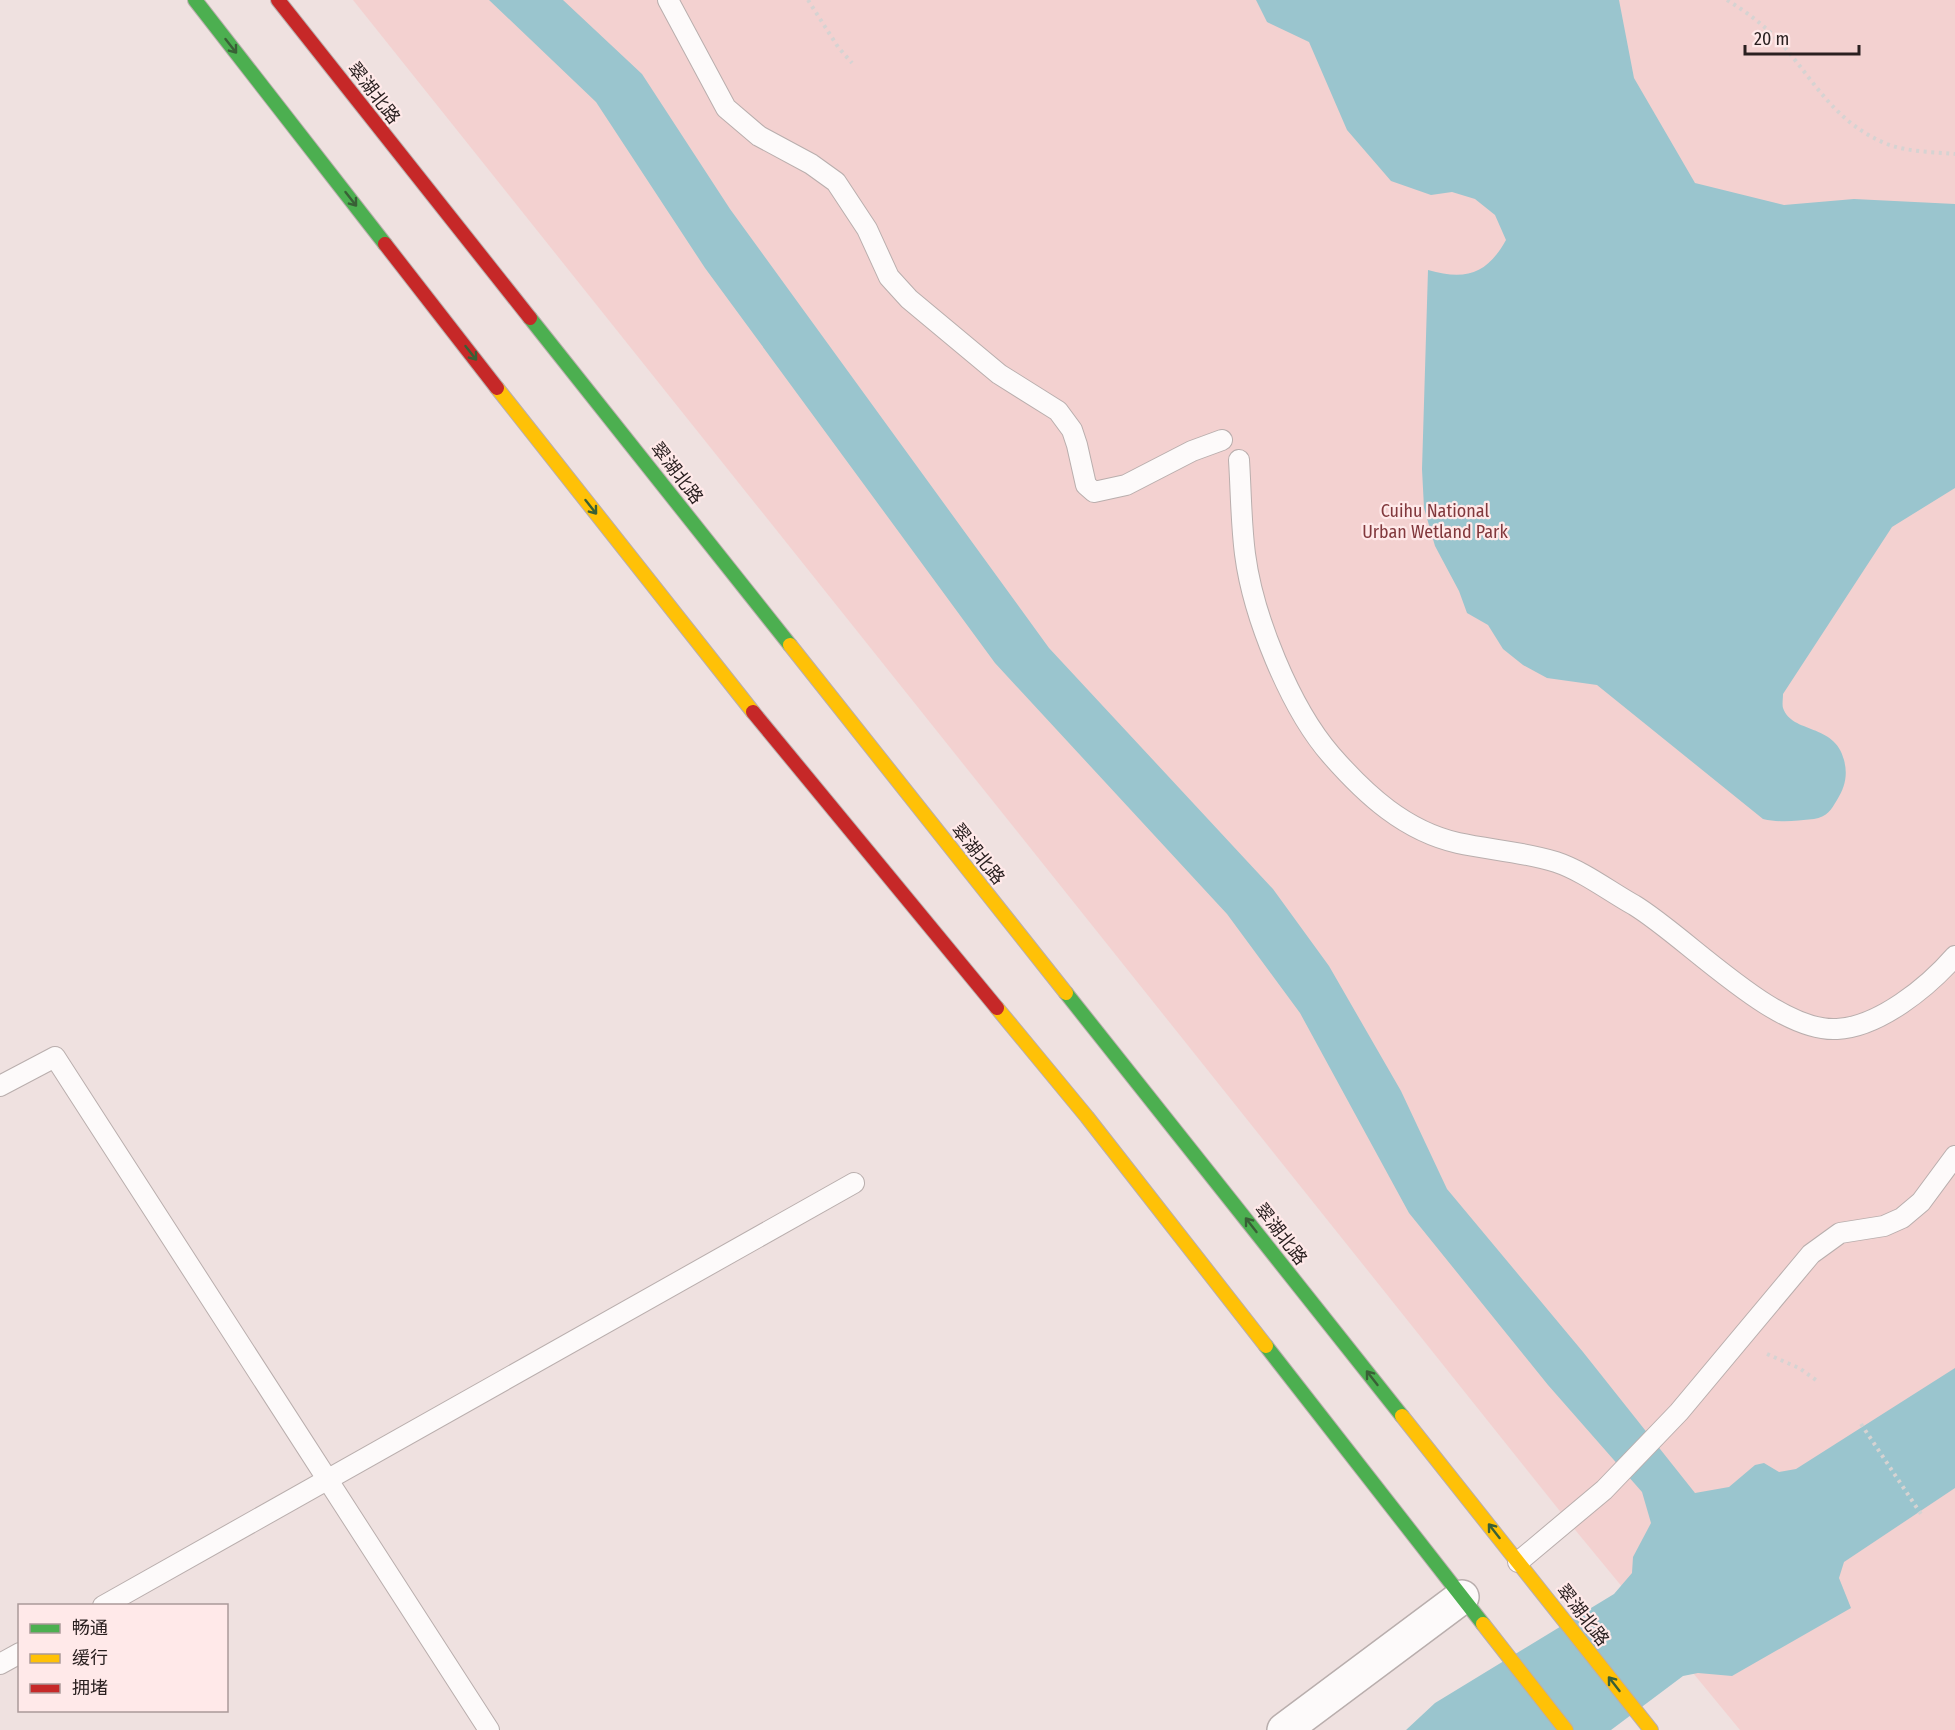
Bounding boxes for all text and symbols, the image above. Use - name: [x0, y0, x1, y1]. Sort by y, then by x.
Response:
- scale bar: [1745, 18, 1859, 56]
- text: 20 m: [1754, 28, 1789, 50]
- one-way arrow: [224, 38, 237, 54]
- street label: 翠湖北路: [343, 58, 405, 128]
- one-way arrow: [345, 191, 358, 207]
- one-way arrow: [465, 345, 477, 361]
- street label: 翠湖北路: [646, 438, 708, 508]
- one-way arrow: [584, 499, 597, 515]
- park label: Cuihu National Urban Wetland Park: [1362, 500, 1508, 543]
- street label: 翠湖北路: [947, 819, 1009, 889]
- street label: 翠湖北路: [1250, 1199, 1312, 1269]
- one-way arrow: [1245, 1217, 1258, 1233]
- one-way arrow: [1366, 1370, 1379, 1386]
- one-way arrow: [1487, 1523, 1500, 1539]
- street label: 翠湖北路: [1552, 1580, 1614, 1650]
- legend: [18, 1604, 228, 1712]
- text: 畅通: [72, 1617, 108, 1639]
- text: 缓行: [72, 1647, 108, 1669]
- one-way arrow: [1608, 1676, 1621, 1692]
- text: 拥堵: [72, 1677, 108, 1699]

